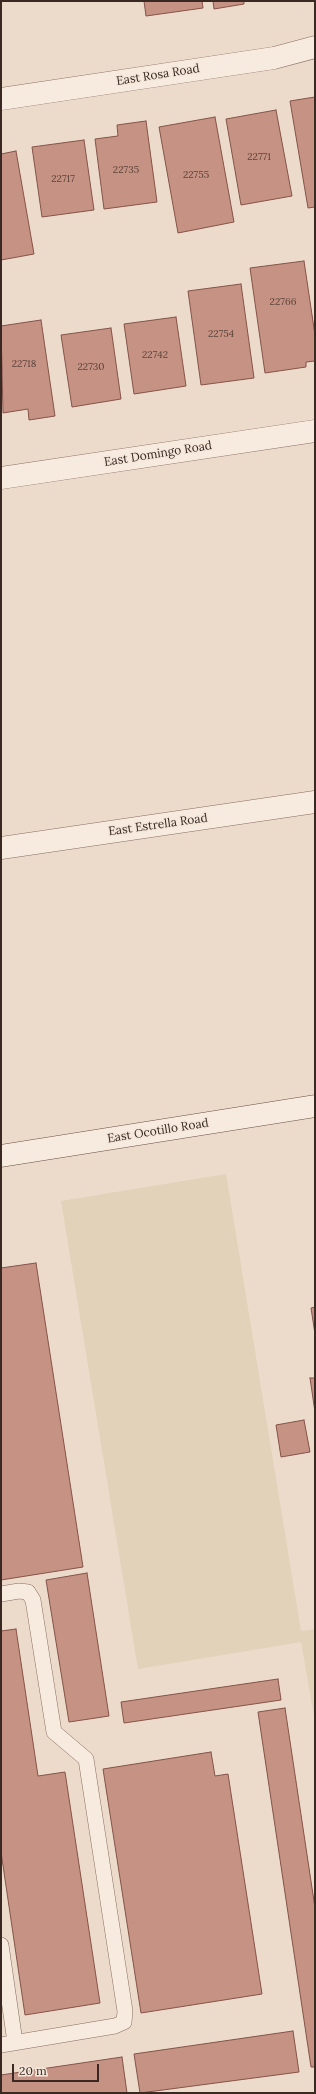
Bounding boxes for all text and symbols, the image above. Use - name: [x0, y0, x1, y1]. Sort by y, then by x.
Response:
- street label: East Rosa Road: [115, 61, 201, 89]
- house number: 22771: [247, 151, 271, 163]
- house number: 22735: [113, 164, 139, 176]
- house number: 22755: [183, 169, 209, 181]
- house number: 22717: [51, 173, 75, 185]
- house number: 22766: [270, 296, 296, 308]
- house number: 22754: [208, 328, 234, 340]
- house number: 22742: [142, 349, 168, 361]
- house number: 22718: [12, 358, 36, 370]
- house number: 22730: [77, 361, 105, 373]
- street label: East Domingo Road: [103, 438, 213, 470]
- street label: East Estrella Road: [107, 811, 209, 839]
- street label: East Ocotillo Road: [106, 1116, 210, 1146]
- scale bar: [14, 2056, 101, 2082]
- text: 20 m: [19, 2063, 47, 2078]

